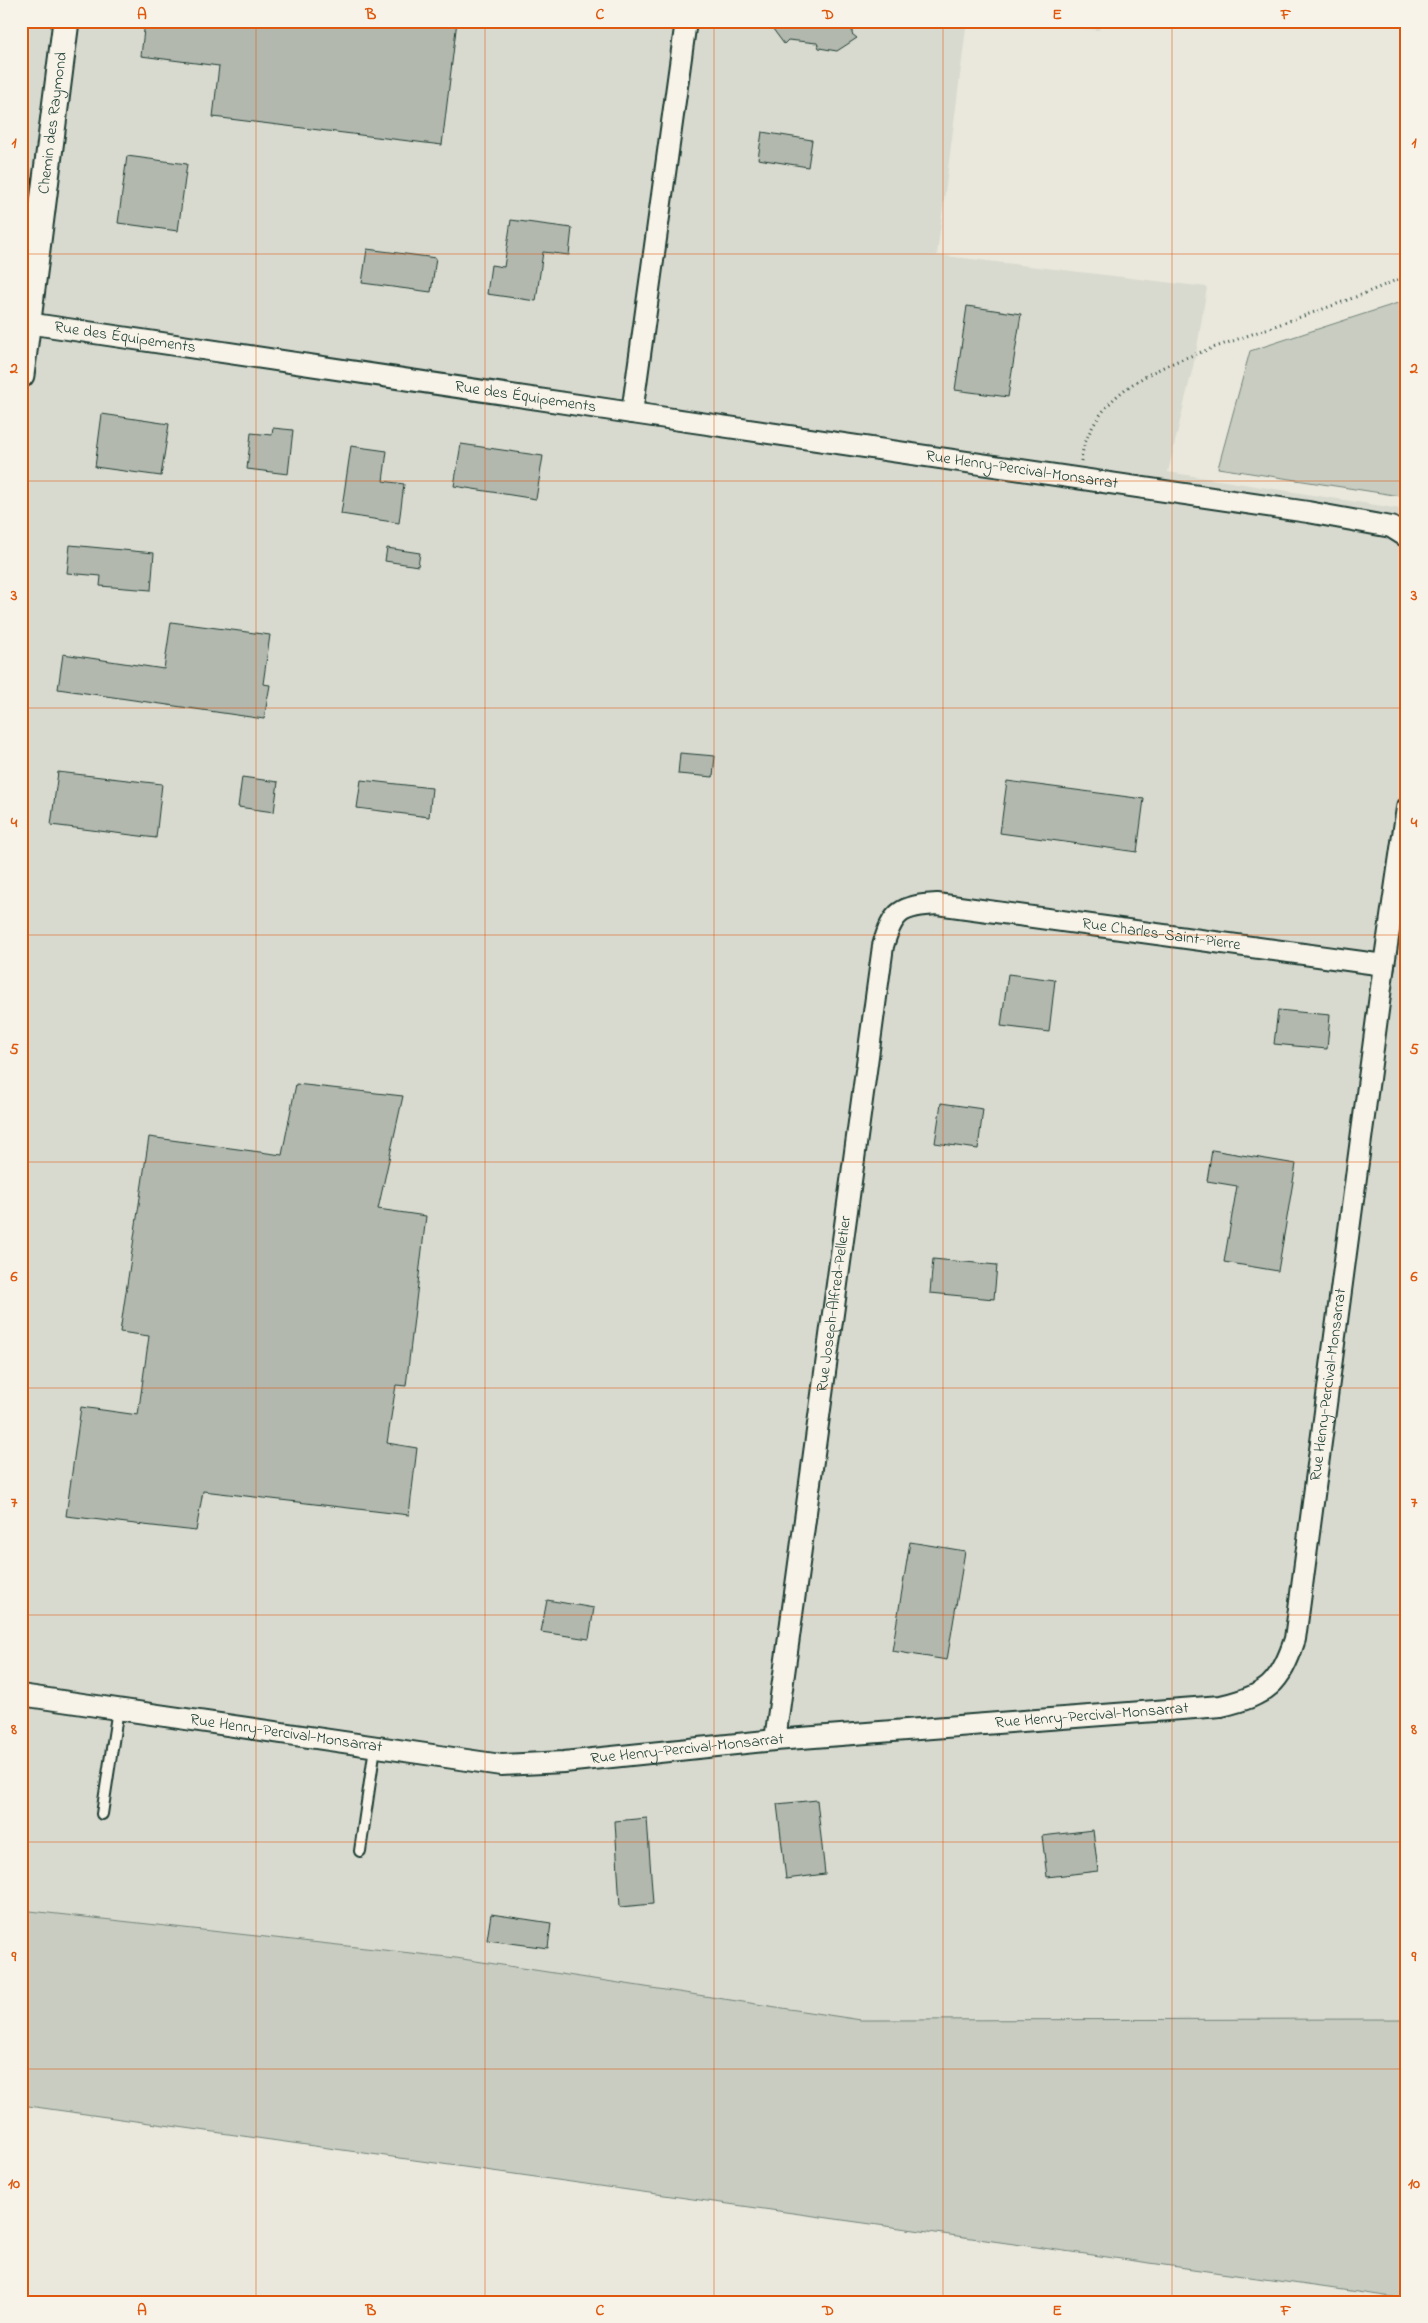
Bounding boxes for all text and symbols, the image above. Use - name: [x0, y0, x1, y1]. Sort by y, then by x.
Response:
- text: A: [137, 3, 147, 27]
- text: B: [365, 3, 377, 27]
- text: C: [596, 3, 605, 27]
- text: D: [821, 3, 834, 27]
- text: E: [1052, 3, 1062, 27]
- text: F: [1280, 3, 1292, 27]
- street label: Chemin des Raymond: [32, 50, 74, 196]
- text: 1: [11, 131, 17, 155]
- text: 1: [1411, 131, 1417, 155]
- street label: Rue des Équipements: [53, 315, 197, 360]
- text: 2: [9, 357, 18, 381]
- text: 2: [1409, 357, 1418, 381]
- street label: Rue des Équipements: [453, 375, 598, 420]
- street label: Rue Henry-Percival-Monsarrat: [924, 444, 1120, 496]
- text: 3: [10, 584, 18, 608]
- text: 3: [1410, 584, 1418, 608]
- text: 4: [10, 811, 18, 835]
- text: 4: [1410, 811, 1418, 835]
- street label: Rue Charles-Saint-Pierre: [1080, 912, 1243, 957]
- text: 5: [9, 1038, 19, 1062]
- text: 5: [1409, 1038, 1419, 1062]
- street label: Rue Joseph-Alfred-Pelletier: [810, 1214, 858, 1394]
- text: 6: [9, 1265, 18, 1289]
- text: 6: [1409, 1265, 1418, 1289]
- street label: Rue Henry-Percival-Monsarrat: [1304, 1286, 1353, 1482]
- text: 7: [11, 1491, 18, 1515]
- text: 7: [1411, 1491, 1418, 1515]
- street label: Rue Henry-Percival-Monsarrat: [994, 1696, 1190, 1735]
- street label: Rue Henry-Percival-Monsarrat: [188, 1708, 385, 1760]
- text: 8: [10, 1718, 17, 1742]
- text: 8: [1410, 1718, 1417, 1742]
- street label: Rue Henry-Percival-Monsarrat: [589, 1727, 785, 1771]
- text: 9: [11, 1945, 17, 1969]
- text: 9: [1411, 1945, 1417, 1969]
- text: 10: [8, 2172, 20, 2196]
- text: 10: [1408, 2172, 1420, 2196]
- text: A: [137, 2299, 147, 2323]
- text: B: [365, 2299, 377, 2323]
- text: C: [596, 2299, 605, 2323]
- text: D: [821, 2299, 834, 2323]
- text: E: [1052, 2299, 1062, 2323]
- text: F: [1280, 2299, 1292, 2323]

